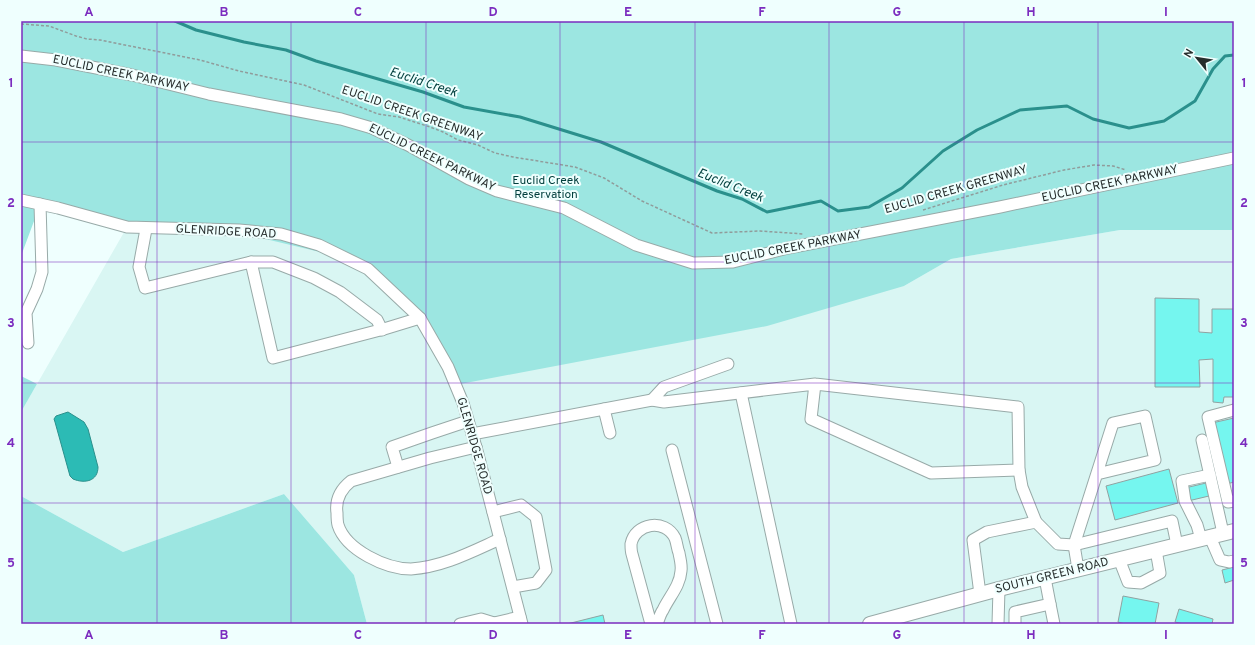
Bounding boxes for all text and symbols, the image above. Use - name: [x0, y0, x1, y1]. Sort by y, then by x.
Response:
- text: A: [84, 5, 94, 21]
- text: B: [220, 5, 229, 21]
- text: C: [354, 5, 362, 21]
- text: D: [488, 5, 498, 21]
- text: E: [624, 5, 632, 21]
- text: F: [758, 5, 766, 21]
- text: G: [893, 5, 902, 21]
- text: H: [1026, 5, 1036, 21]
- text: I: [1164, 5, 1168, 21]
- north arrow: [1177, 38, 1217, 78]
- text: N: [1181, 47, 1197, 60]
- street label: EUCLID CREEK PARKWAY: [51, 52, 191, 96]
- water label: Euclid Creek: [387, 65, 459, 102]
- text: 1: [8, 76, 14, 92]
- text: 1: [1241, 76, 1247, 92]
- street label: EUCLID CREEK GREENWAY: [339, 82, 485, 146]
- street label: EUCLID CREEK PARKWAY: [366, 120, 498, 196]
- street label: EUCLID CREEK GREENWAY: [883, 162, 1030, 218]
- street label: EUCLID CREEK PARKWAY: [1040, 162, 1180, 206]
- water label: Euclid Creek: [695, 165, 766, 207]
- park label: Euclid Creek Reservation: [512, 173, 580, 203]
- text: 2: [7, 196, 15, 212]
- text: 2: [1240, 196, 1248, 212]
- street label: GLENRIDGE ROAD: [175, 221, 277, 243]
- street label: EUCLID CREEK PARKWAY: [723, 227, 863, 269]
- text: 3: [7, 316, 15, 332]
- text: 3: [1240, 316, 1248, 332]
- street label: GLENRIDGE ROAD: [452, 395, 496, 497]
- text: 4: [7, 436, 15, 452]
- text: 4: [1240, 436, 1248, 452]
- street label: SOUTH GREEN ROAD: [994, 554, 1110, 598]
- text: 5: [7, 556, 15, 572]
- text: 5: [1240, 556, 1248, 572]
- text: A: [84, 628, 94, 644]
- text: B: [220, 628, 229, 644]
- text: C: [354, 628, 362, 644]
- text: D: [488, 628, 498, 644]
- text: E: [624, 628, 632, 644]
- text: F: [758, 628, 766, 644]
- text: G: [893, 628, 902, 644]
- text: H: [1026, 628, 1036, 644]
- text: I: [1164, 628, 1168, 644]

